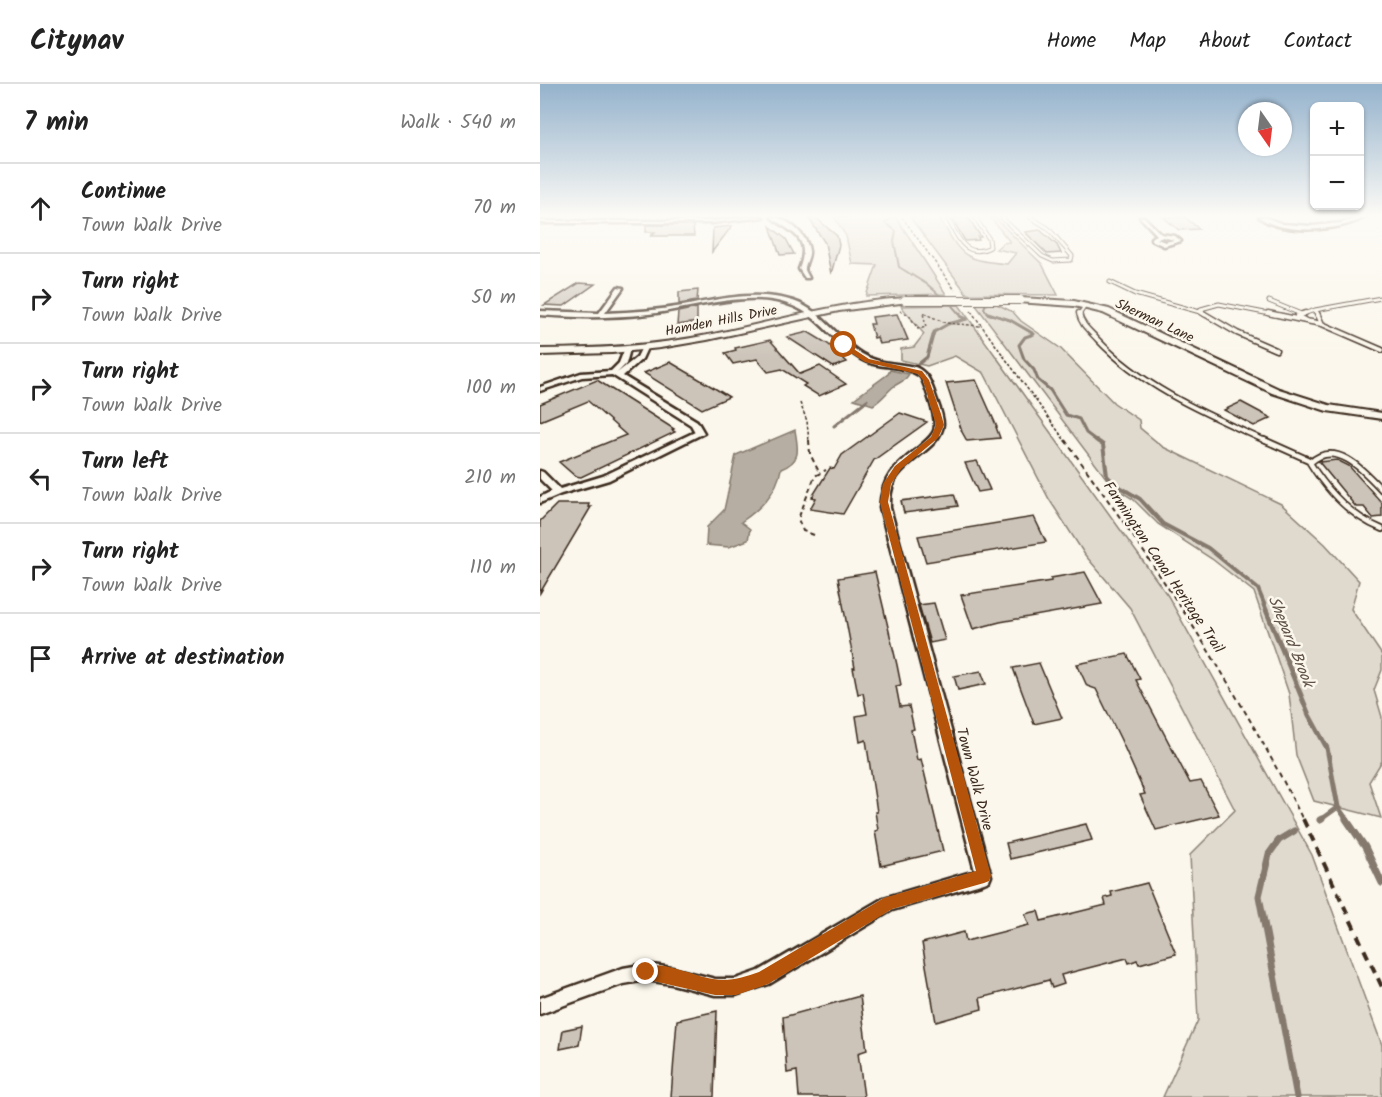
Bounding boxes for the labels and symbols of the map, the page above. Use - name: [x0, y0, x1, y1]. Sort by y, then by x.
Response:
- north arrow: [1238, 102, 1292, 156]
- street label: Sherman Lane: [1112, 293, 1198, 349]
- street label: Hamden Hills Drive: [663, 299, 780, 343]
- route start: [830, 331, 856, 357]
- street label: Farmington Canal Heritage Trail: [1096, 477, 1230, 659]
- water label: Shepard Brook: [1261, 592, 1321, 693]
- street label: Town Walk Drive: [949, 725, 999, 834]
- route end: [632, 958, 658, 984]

